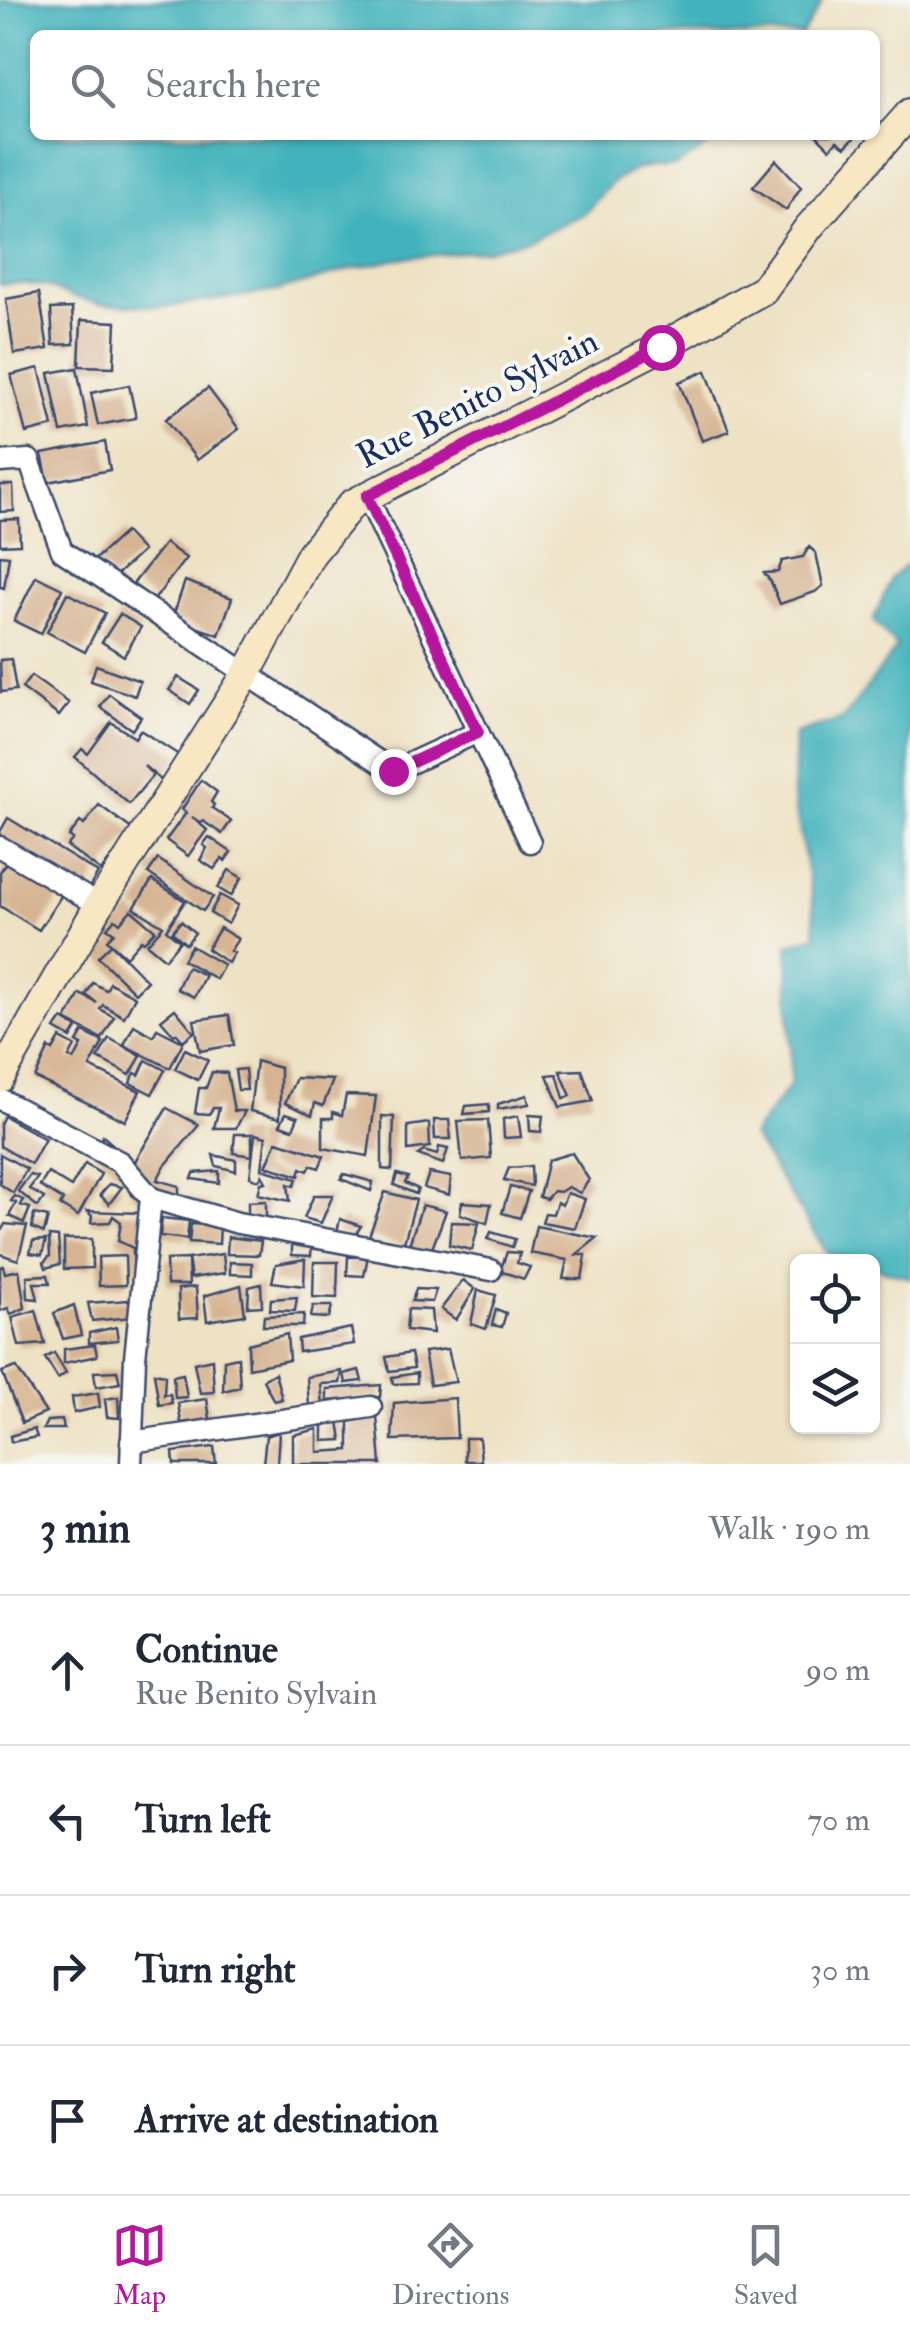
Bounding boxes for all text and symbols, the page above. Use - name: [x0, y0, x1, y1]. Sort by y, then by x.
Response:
- search box: [30, 30, 880, 140]
- icon: search: [65, 58, 120, 113]
- text: Search here: [145, 61, 321, 109]
- street label: Rue Benito Sylvain: [349, 319, 605, 479]
- route start: [639, 325, 685, 371]
- route end: [371, 749, 417, 795]
- map controls: [790, 1254, 880, 1434]
- button: locate: [790, 1254, 880, 1344]
- button: layers: [790, 1344, 880, 1434]
- text: 3 min: [40, 1503, 130, 1555]
- text: Walk · 190 m: [708, 1509, 870, 1549]
- text: Continue: [135, 1626, 278, 1674]
- icon: ahead: [40, 1643, 95, 1698]
- text: 90 m: [806, 1650, 870, 1690]
- text: Rue Benito Sylvain: [135, 1674, 377, 1714]
- icon: left: [40, 1793, 95, 1848]
- text: Turn left: [135, 1796, 271, 1844]
- text: 70 m: [807, 1800, 870, 1840]
- icon: right: [40, 1943, 95, 1998]
- text: Turn right: [135, 1946, 296, 1994]
- text: 30 m: [810, 1950, 870, 1990]
- icon: arrive: [40, 2093, 95, 2148]
- text: Arrive at destination: [135, 2096, 439, 2144]
- tab: Map: [112, 2218, 167, 2313]
- tab: Directions: [392, 2218, 509, 2313]
- tab: Saved: [734, 2218, 798, 2313]

